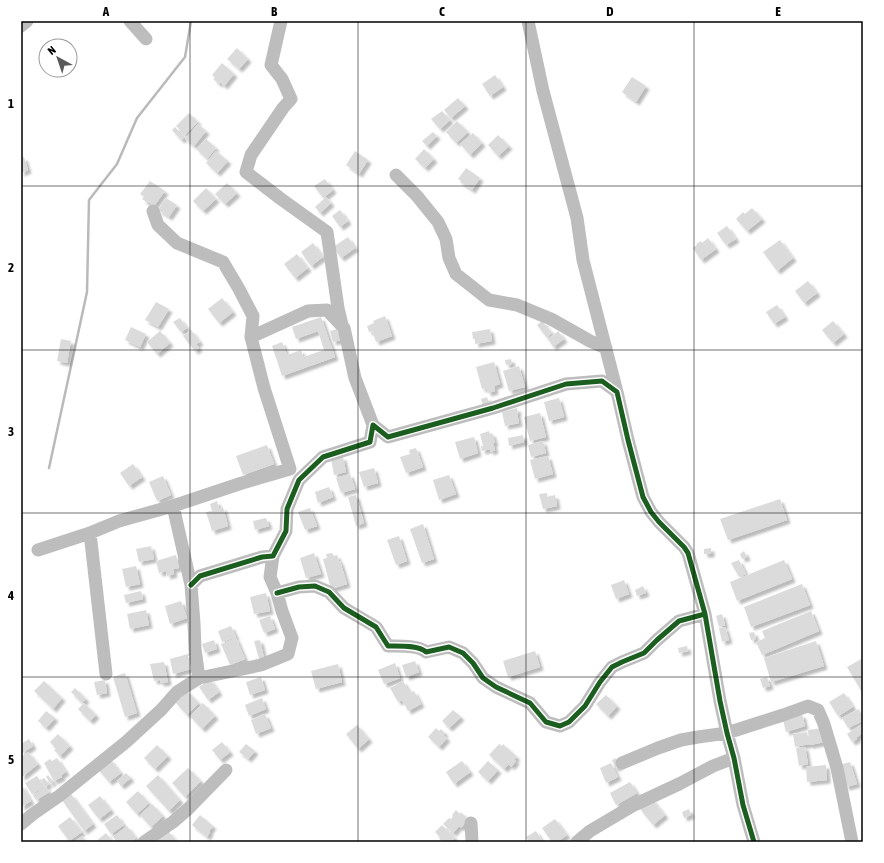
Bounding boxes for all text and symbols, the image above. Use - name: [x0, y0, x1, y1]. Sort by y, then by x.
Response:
- text: A: [102, 4, 110, 19]
- text: B: [271, 4, 278, 19]
- text: C: [439, 4, 445, 19]
- text: D: [606, 4, 614, 19]
- text: E: [775, 4, 781, 19]
- north arrow: [38, 38, 78, 78]
- text: N: [45, 44, 58, 57]
- text: 1: [8, 96, 14, 111]
- text: 2: [8, 260, 14, 275]
- text: 3: [8, 424, 14, 439]
- text: 4: [7, 588, 14, 603]
- text: 5: [8, 752, 14, 767]

